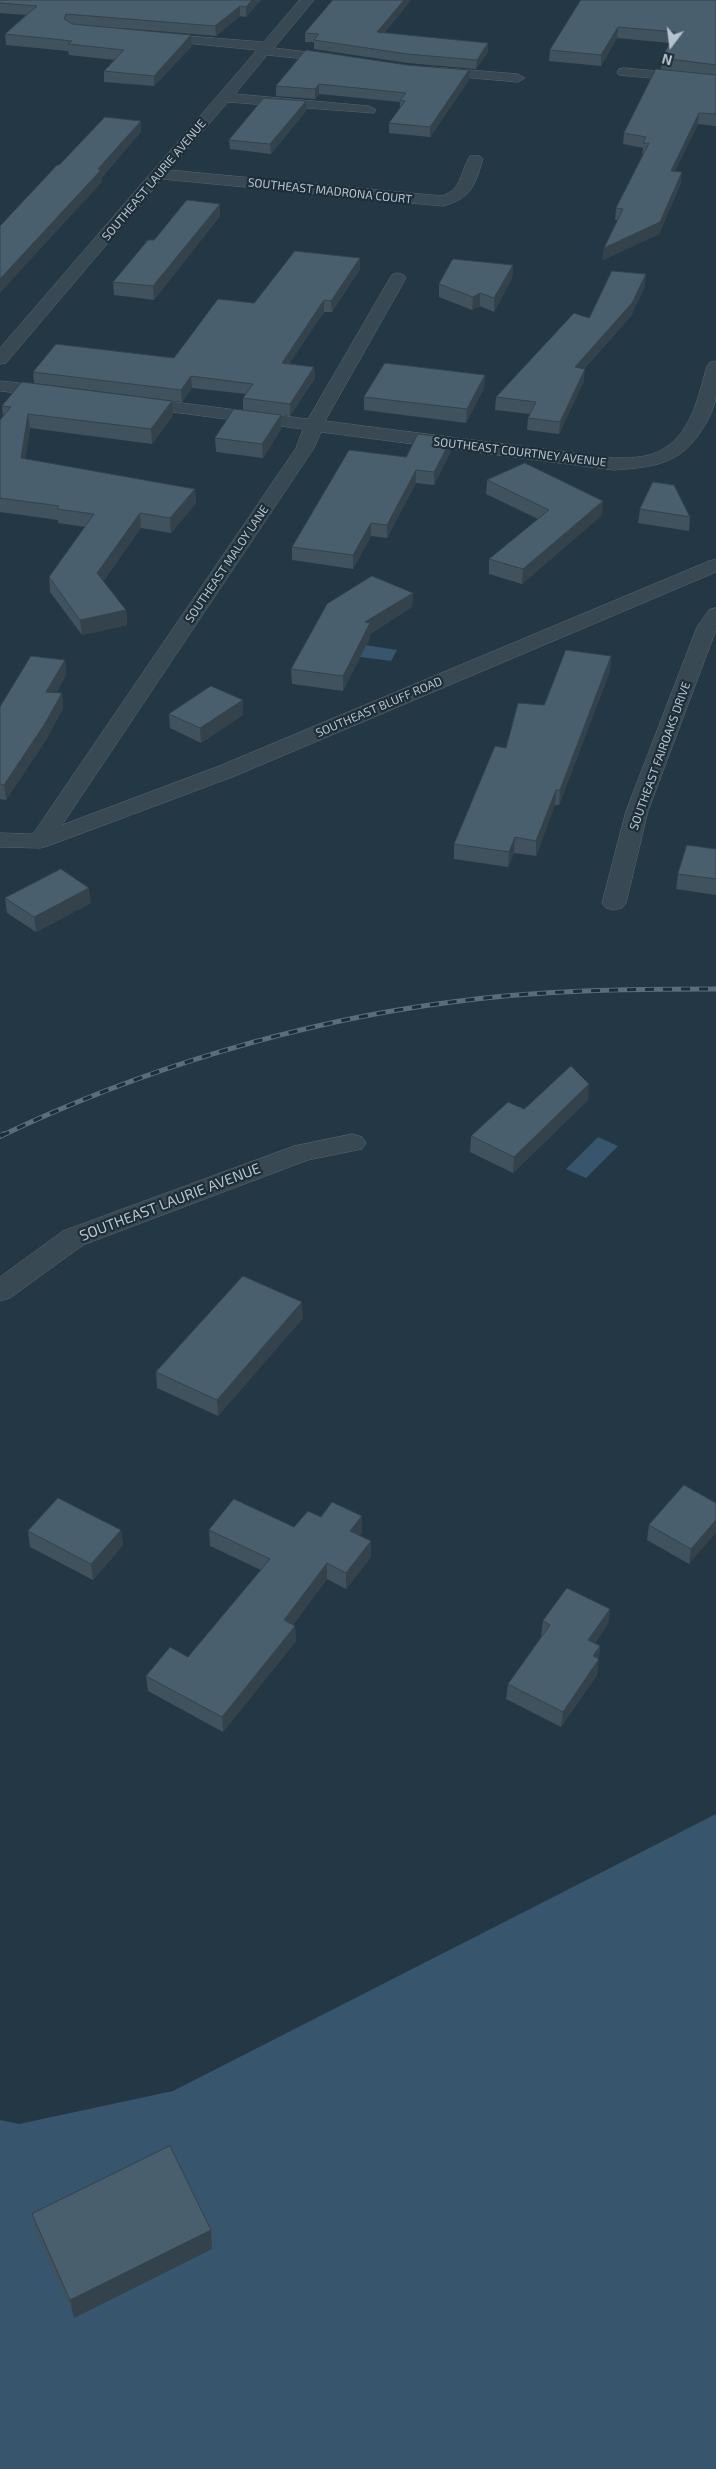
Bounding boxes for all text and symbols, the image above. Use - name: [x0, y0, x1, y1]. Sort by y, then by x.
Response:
- north arrow: [646, 20, 696, 70]
- text: N: [660, 50, 674, 69]
- street label: SOUTHEAST LAURIE AVENUE: [99, 116, 209, 244]
- street label: SOUTHEAST MADRONA COURT: [247, 175, 413, 207]
- street label: SOUTHEAST COURTNEY AVENUE: [433, 434, 607, 470]
- street label: SOUTHEAST MALOY LANE: [182, 503, 272, 625]
- street label: SOUTHEAST BLUFF ROAD: [314, 674, 444, 740]
- street label: SOUTHEAST FAIROAKS DRIVE: [626, 680, 694, 832]
- street label: SOUTHEAST LAURIE AVENUE: [77, 1159, 263, 1245]

